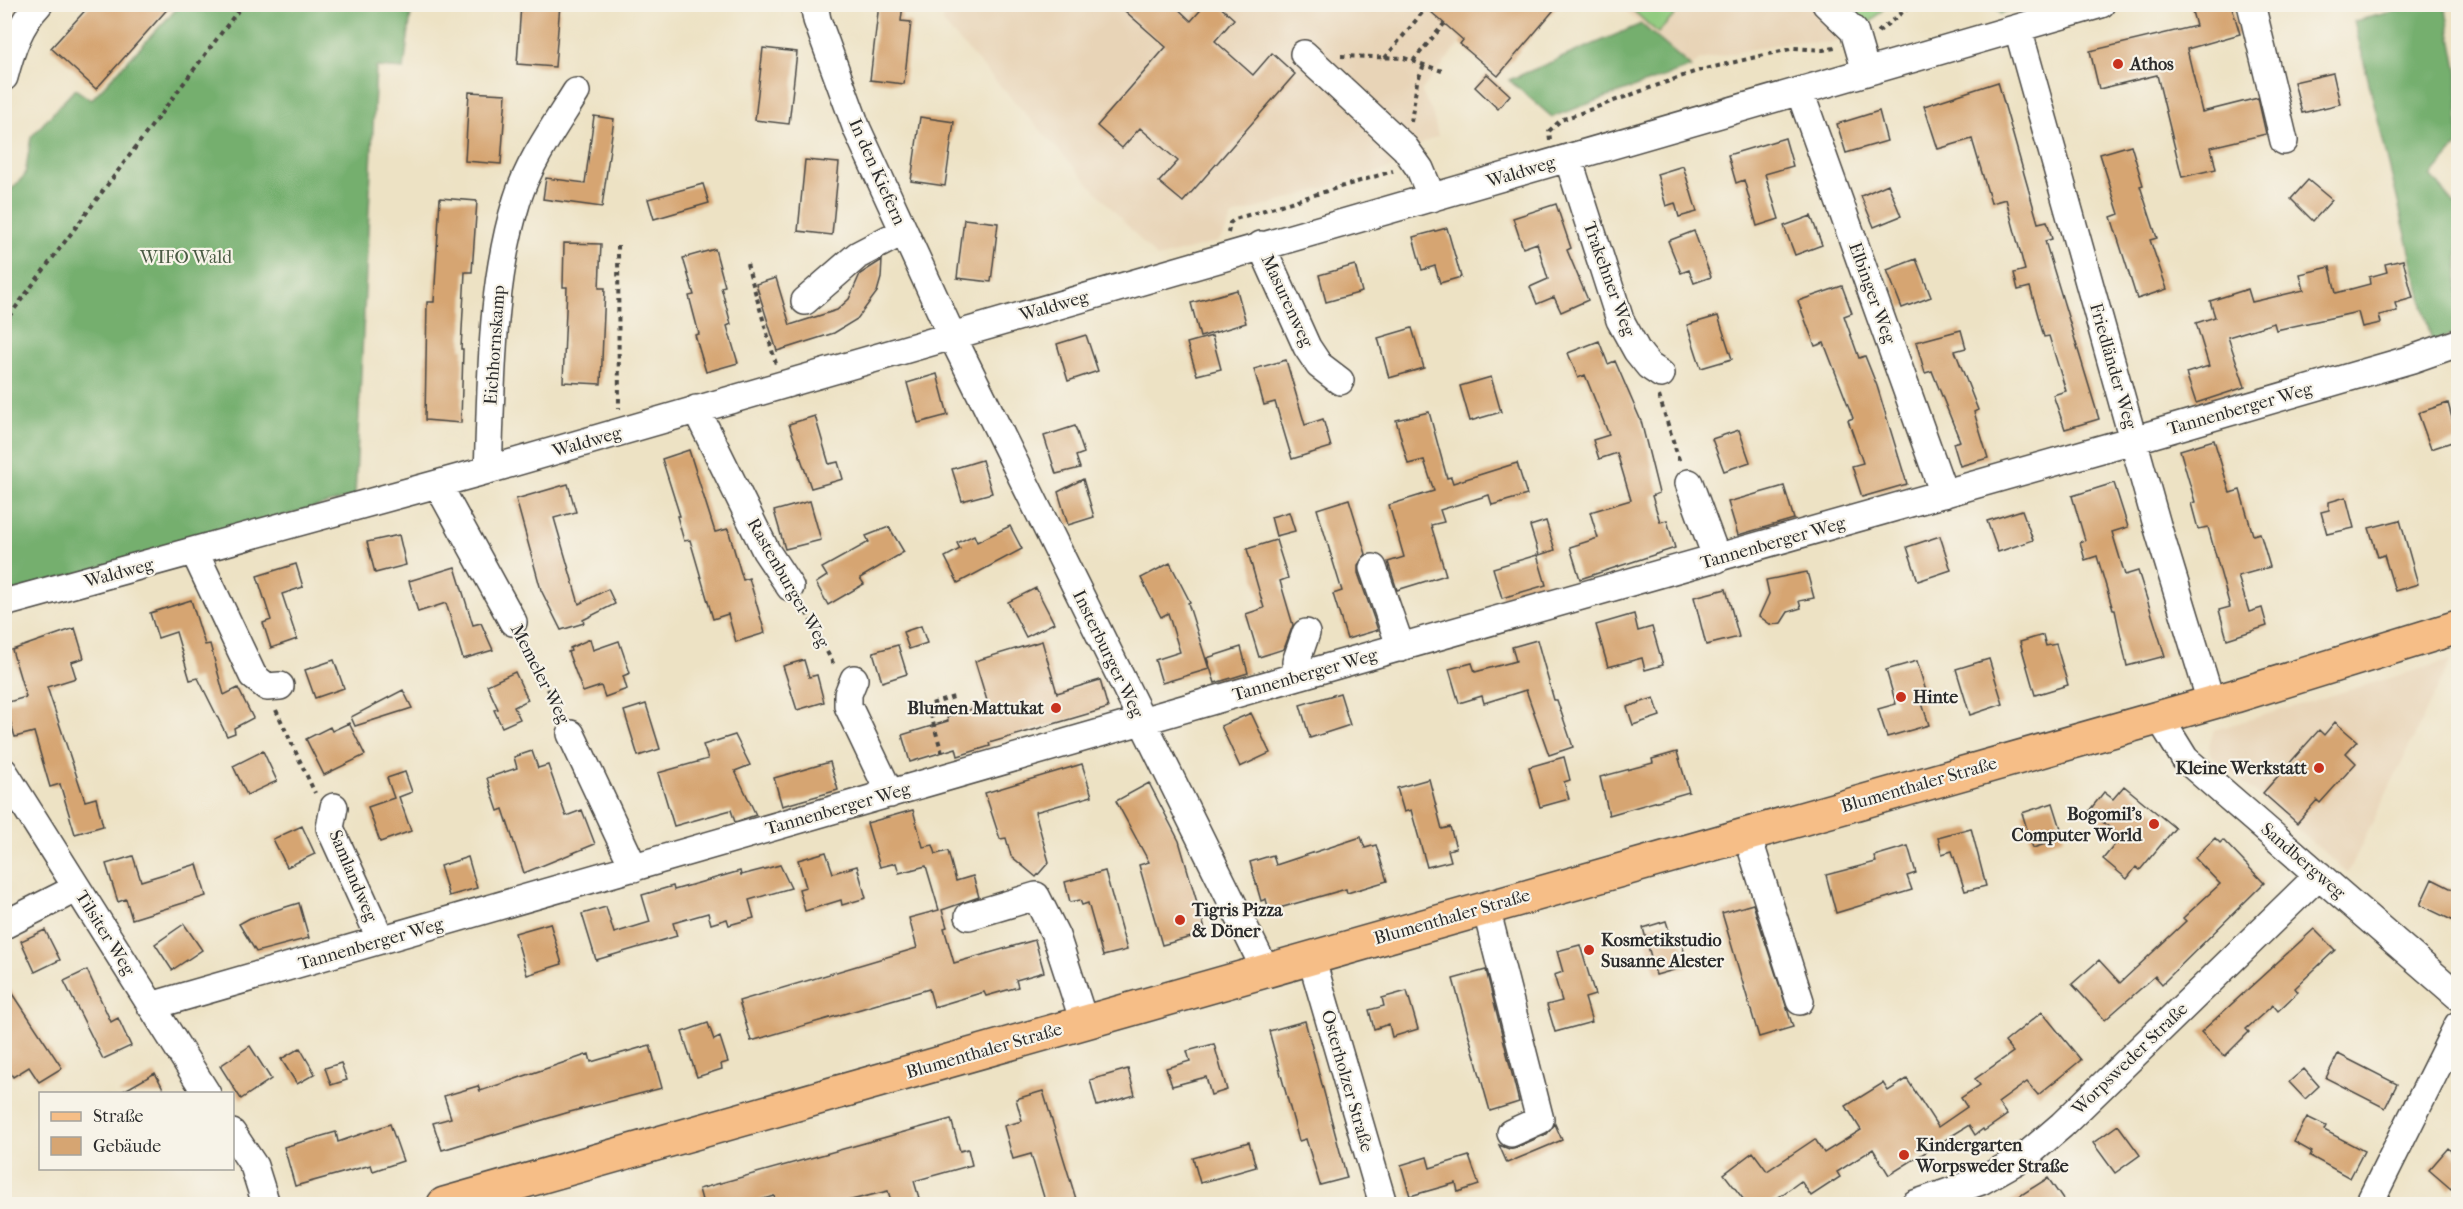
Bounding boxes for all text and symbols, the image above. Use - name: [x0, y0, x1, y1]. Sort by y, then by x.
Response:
- place label: Athos: [2129, 54, 2174, 75]
- marker: Athos: [2111, 57, 2125, 71]
- street label: In den Kiefern: [844, 116, 910, 229]
- street label: Waldweg: [1483, 151, 1558, 193]
- street label: Trakehner Weg: [1579, 219, 1640, 340]
- street label: Elbinger Weg: [1844, 240, 1900, 347]
- park label: WIFO Wald: [139, 247, 232, 268]
- street label: Masurenweg: [1256, 251, 1318, 351]
- street label: Eichhornskamp: [480, 284, 510, 406]
- street label: Waldweg: [1016, 286, 1091, 326]
- street label: Friedländer Weg: [2085, 301, 2141, 432]
- street label: Tannenberger Weg: [2165, 378, 2315, 440]
- street label: Waldweg: [549, 422, 624, 462]
- street label: Tannenberger Weg: [1698, 512, 1848, 574]
- street label: Rastenburger Weg: [742, 514, 834, 652]
- street label: Waldweg: [81, 554, 156, 593]
- street label: Insterburger Weg: [1068, 587, 1148, 722]
- street label: Memeler Weg: [506, 621, 574, 728]
- street label: Tannenberger Weg: [1230, 644, 1380, 706]
- place label: Hinte: [1913, 687, 1958, 708]
- marker: Hinte: [1894, 690, 1908, 704]
- place label: Blumen Mattukat: [907, 698, 1045, 719]
- marker: Blumen Mattukat: [1049, 701, 1063, 715]
- street label: Blumenthaler Straße: [1838, 753, 2000, 817]
- place label: Kleine Werkstatt: [2175, 758, 2308, 779]
- marker: Kleine Werkstatt: [2312, 761, 2326, 775]
- street label: Tannenberger Weg: [763, 778, 913, 840]
- place label: Bogomil's Computer World: [2012, 804, 2143, 846]
- marker: Bogomil's Computer World: [2147, 817, 2161, 831]
- street label: Sandbergweg: [2256, 819, 2350, 904]
- street label: Samlandweg: [324, 827, 382, 925]
- street label: Blumenthaler Straße: [1371, 885, 1533, 949]
- street label: Tilsiter Weg: [71, 887, 139, 979]
- place label: Tigris Pizza & Döner: [1191, 900, 1283, 942]
- street label: Tannenberger Weg: [296, 913, 446, 975]
- marker: Tigris Pizza & Döner: [1173, 913, 1187, 927]
- place label: Kosmetikstudio Susanne Alester: [1601, 930, 1724, 972]
- marker: Kosmetikstudio Susanne Alester: [1582, 943, 1596, 957]
- street label: Worpsweder Straße: [2067, 998, 2192, 1120]
- street label: Osterholzer Straße: [1317, 1008, 1377, 1154]
- street label: Blumenthaler Straße: [903, 1019, 1065, 1083]
- legend: [39, 1092, 234, 1170]
- text: Straße: [93, 1106, 144, 1127]
- place label: Kindergarten Worpsweder Straße: [1915, 1135, 2069, 1177]
- text: Gebäude: [93, 1136, 161, 1157]
- marker: Kindergarten Worpsweder Straße: [1897, 1148, 1911, 1162]

